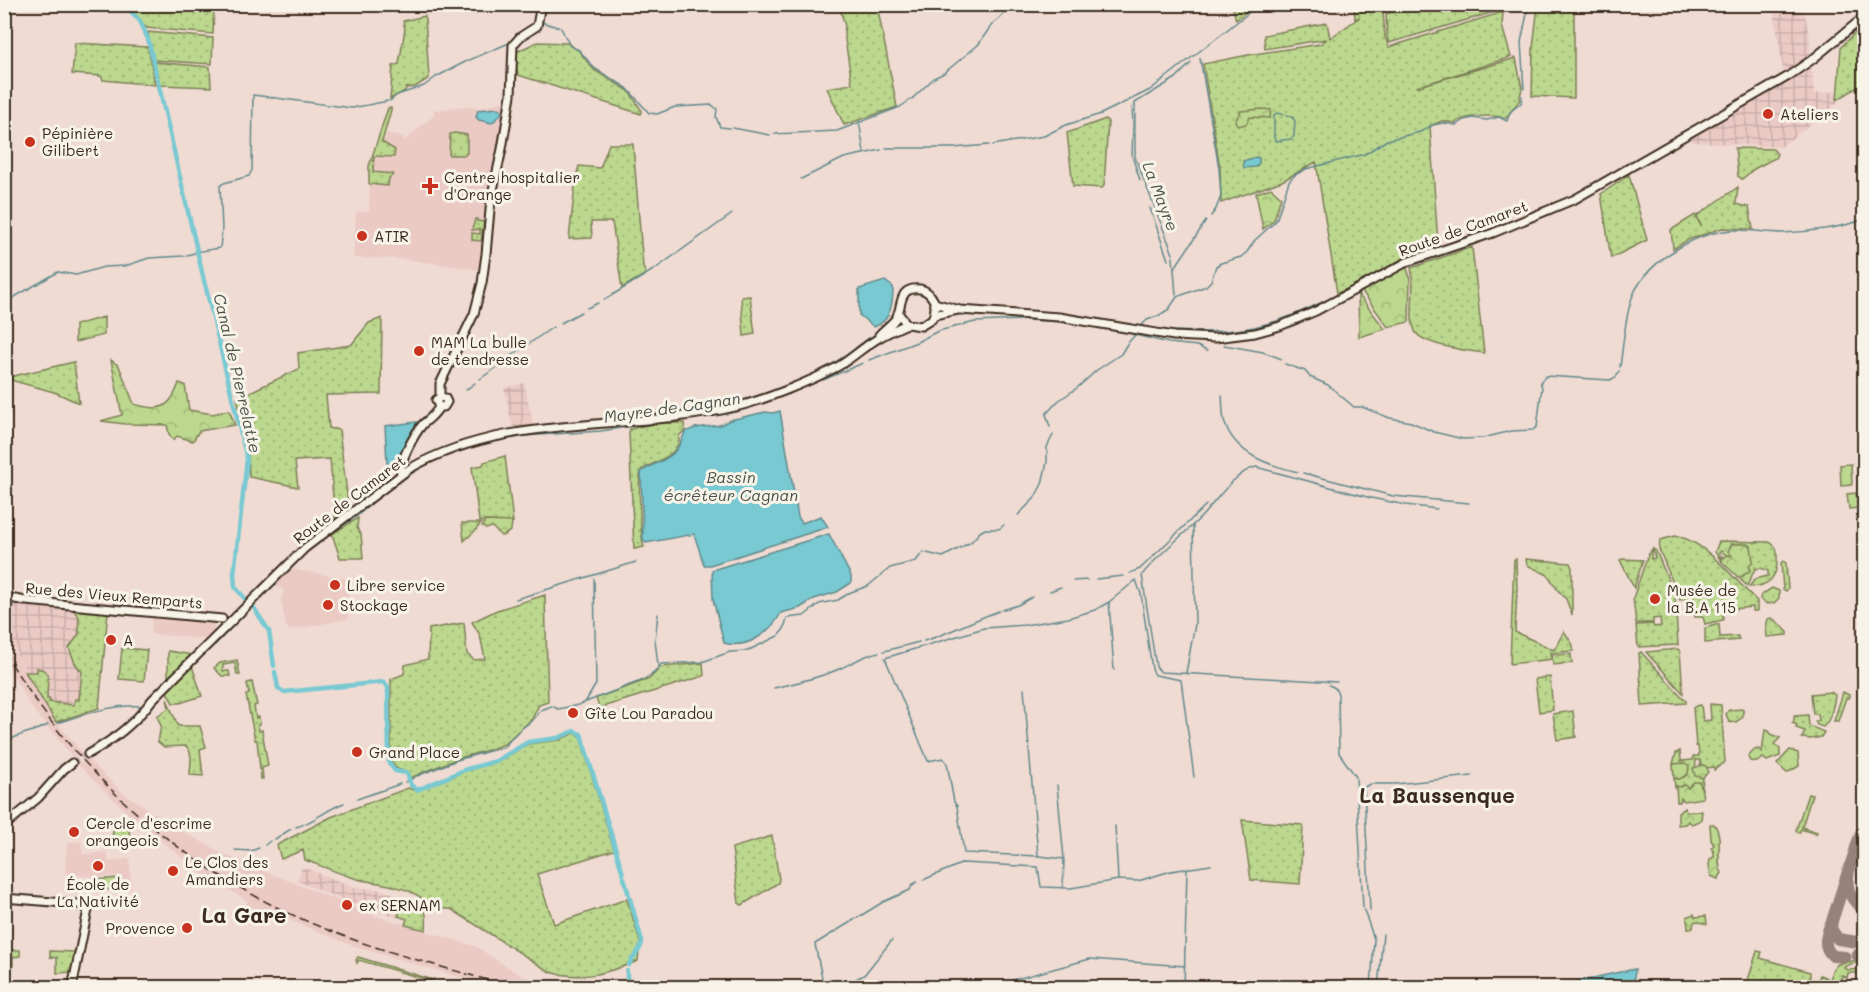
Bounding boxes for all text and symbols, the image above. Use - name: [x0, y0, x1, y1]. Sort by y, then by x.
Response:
- place label: Ateliers: [1780, 104, 1839, 124]
- marker: Ateliers: [1761, 107, 1775, 121]
- place label: Pépinière Gilibert: [42, 123, 113, 160]
- marker: Pépinière Gilibert: [23, 135, 37, 149]
- water label: La Mayre: [1138, 158, 1184, 234]
- place label: Centre hospitalier d'Orange: [444, 167, 580, 204]
- marker: Centre hospitalier d'Orange: [421, 177, 439, 195]
- street label: Route de Camaret: [1396, 195, 1530, 261]
- place label: ATIR: [374, 226, 409, 246]
- marker: ATIR: [355, 229, 369, 243]
- water label: Canal de Pierrelatte: [209, 291, 267, 455]
- place label: MAM La bulle de tendresse: [431, 332, 529, 369]
- marker: MAM La bulle de tendresse: [412, 344, 426, 358]
- water label: Mayre de Cagnan: [602, 387, 742, 427]
- street label: Route de Camaret: [289, 450, 409, 548]
- water label: Bassin écrêteur Cagnan: [664, 466, 798, 505]
- place label: Libre service: [347, 575, 445, 595]
- street label: Rue des Vieux Remparts: [25, 577, 203, 613]
- marker: Libre service: [328, 578, 342, 592]
- place label: Musée de la B.A 115: [1667, 580, 1737, 617]
- marker: Musée de la B.A 115: [1648, 592, 1662, 606]
- place label: Stockage: [340, 595, 408, 615]
- marker: Stockage: [321, 598, 335, 612]
- place label: A: [123, 630, 133, 650]
- marker: A: [104, 633, 118, 647]
- place label: Gîte Lou Paradou: [585, 703, 713, 723]
- marker: Gîte Lou Paradou: [566, 706, 580, 720]
- place label: Grand Place: [369, 742, 460, 762]
- marker: Grand Place: [350, 745, 364, 759]
- district label: La Baussenque: [1359, 781, 1515, 808]
- place label: Cercle d'escrime orangeois: [86, 813, 212, 850]
- marker: Cercle d'escrime orangeois: [67, 825, 81, 839]
- place label: Le Clos des Amandiers: [185, 852, 269, 889]
- marker: École de La Nativité: [91, 859, 105, 873]
- marker: Le Clos des Amandiers: [166, 864, 180, 878]
- place label: École de La Nativité: [57, 874, 139, 911]
- place label: ex SERNAM: [359, 895, 441, 915]
- marker: ex SERNAM: [340, 898, 354, 912]
- district label: La Gare: [201, 901, 287, 928]
- place label: Provence: [106, 918, 175, 938]
- marker: Provence: [180, 921, 194, 935]

